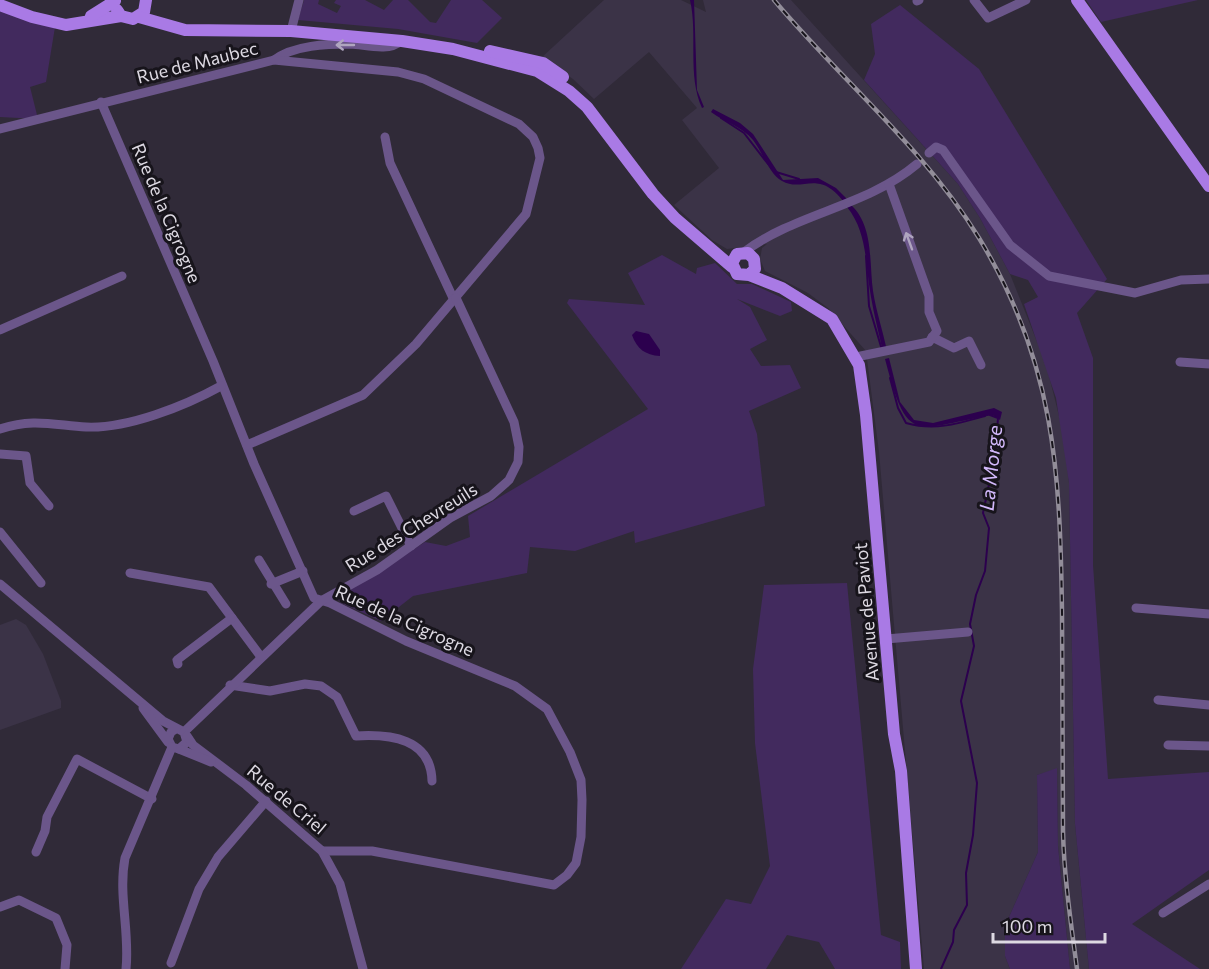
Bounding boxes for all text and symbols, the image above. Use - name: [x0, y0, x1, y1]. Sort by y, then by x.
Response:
- street label: Rue de Maubec: [134, 36, 260, 88]
- one-way arrow: [336, 39, 356, 51]
- street label: Rue de la Cigrogne: [128, 140, 206, 286]
- one-way arrow: [903, 232, 914, 251]
- water label: La Morge: [974, 424, 1006, 512]
- street label: Rue des Chevreuils: [341, 478, 481, 576]
- street label: Avenue de Paviot: [849, 542, 883, 682]
- street label: Rue de la Cigrogne: [332, 580, 478, 660]
- street label: Rue de Criel: [243, 760, 331, 838]
- scale bar: [993, 906, 1106, 944]
- text: 100 m: [1002, 915, 1052, 937]

